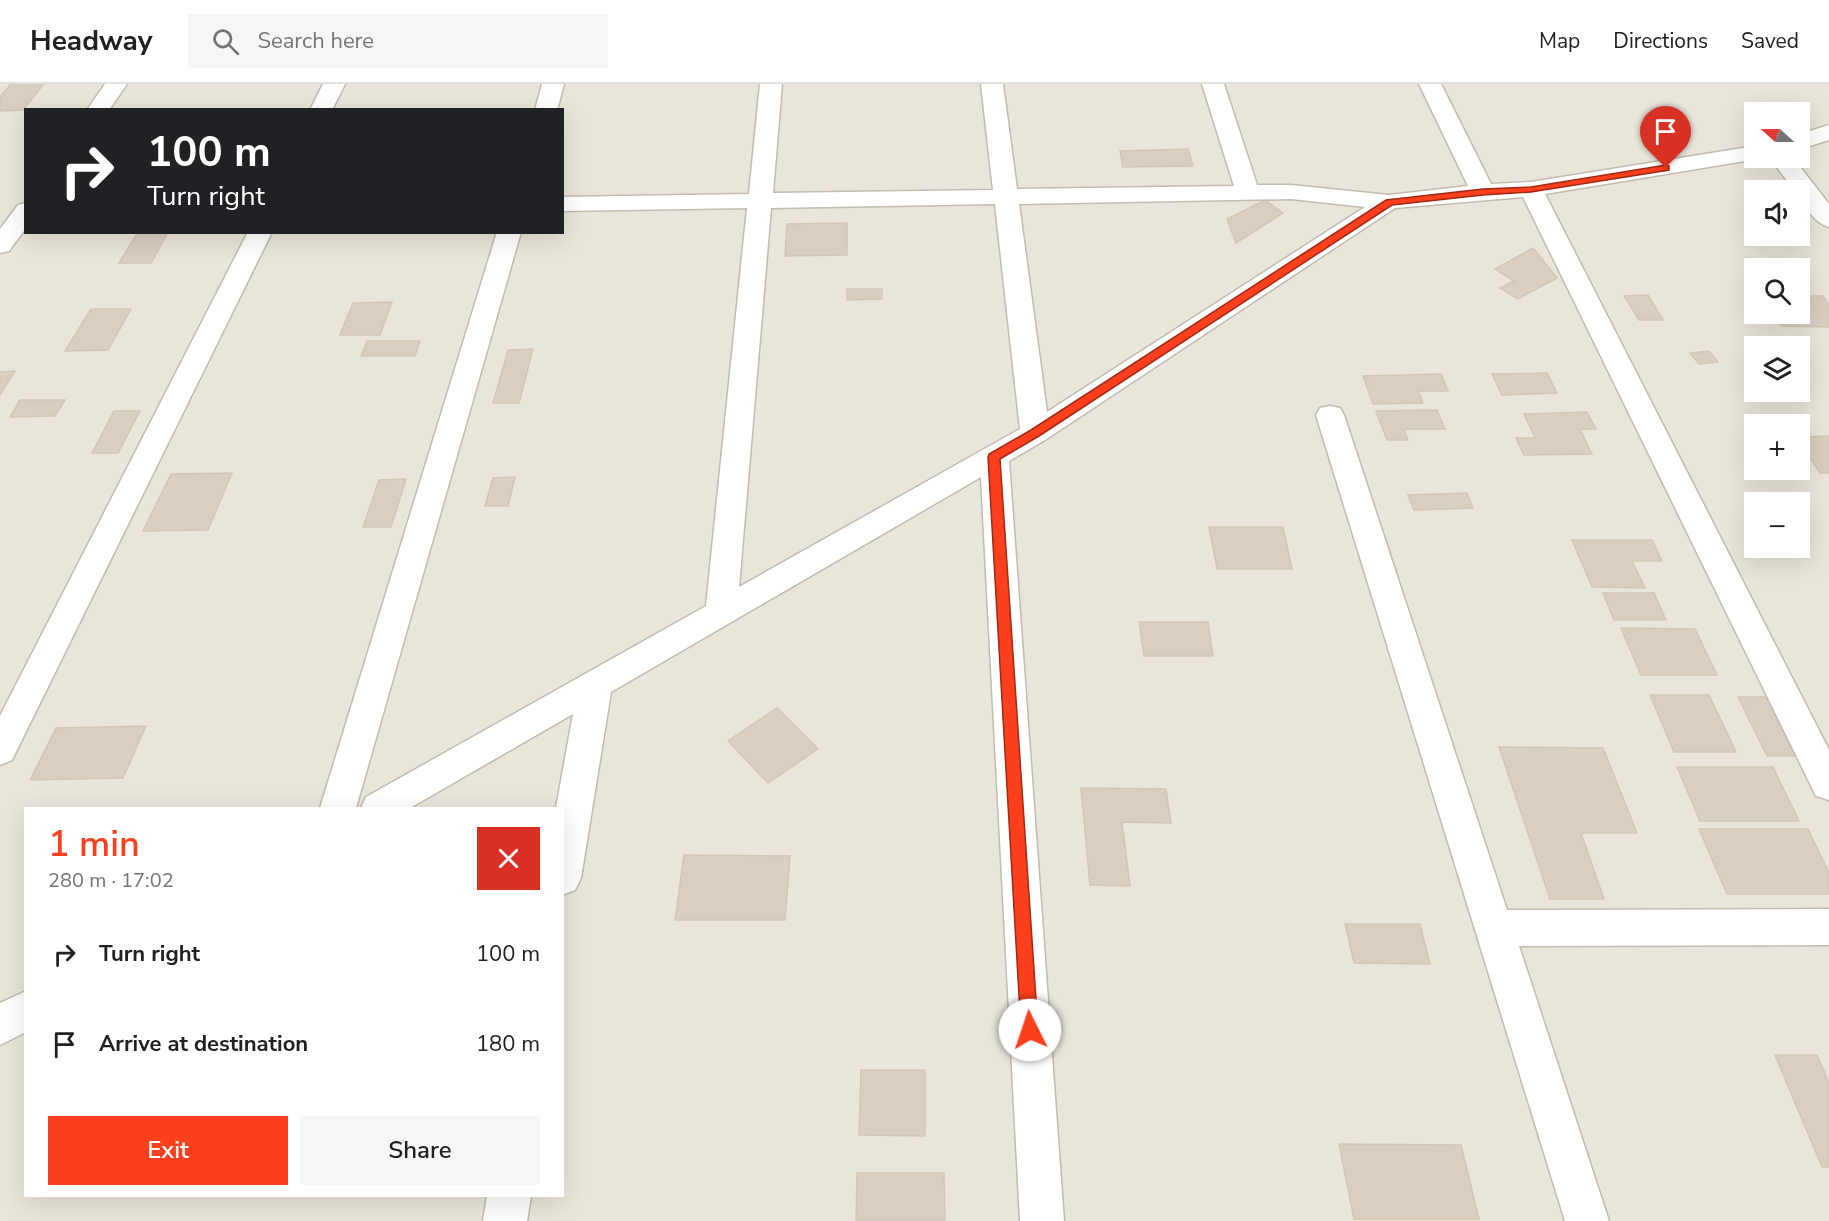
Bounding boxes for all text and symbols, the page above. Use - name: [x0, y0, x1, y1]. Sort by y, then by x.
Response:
- search box: [188, 14, 608, 68]
- text: Headway: [30, 22, 152, 60]
- icon: search: [209, 25, 242, 58]
- text: Search here: [257, 26, 374, 56]
- text: Map: [1539, 27, 1580, 55]
- text: Directions: [1613, 27, 1708, 55]
- text: Saved: [1741, 27, 1799, 55]
- north arrow: [1744, 102, 1810, 168]
- map controls: [1744, 102, 1810, 558]
- pin: [1640, 106, 1691, 168]
- icon: arrive: [1649, 115, 1682, 148]
- text: 100 m: [147, 124, 271, 181]
- icon: right: [48, 132, 126, 210]
- text: Turn right: [147, 178, 265, 215]
- button: sound: [1744, 180, 1810, 246]
- button: search: [1744, 258, 1810, 324]
- button: layers: [1744, 336, 1810, 402]
- button: +: [1744, 414, 1810, 480]
- button: −: [1744, 492, 1810, 558]
- text: 1 min: [48, 820, 140, 869]
- button: close: [477, 827, 540, 890]
- text: 280 m · 17:02: [48, 867, 174, 894]
- icon: right: [48, 938, 81, 971]
- text: Turn right: [99, 939, 200, 969]
- text: 100 m: [476, 939, 540, 969]
- position arrow: [998, 998, 1062, 1062]
- icon: arrive: [48, 1028, 81, 1061]
- text: Arrive at destination: [99, 1029, 308, 1059]
- text: 180 m: [476, 1029, 540, 1059]
- button: Exit: [48, 1116, 288, 1185]
- button: Share: [300, 1116, 540, 1185]

